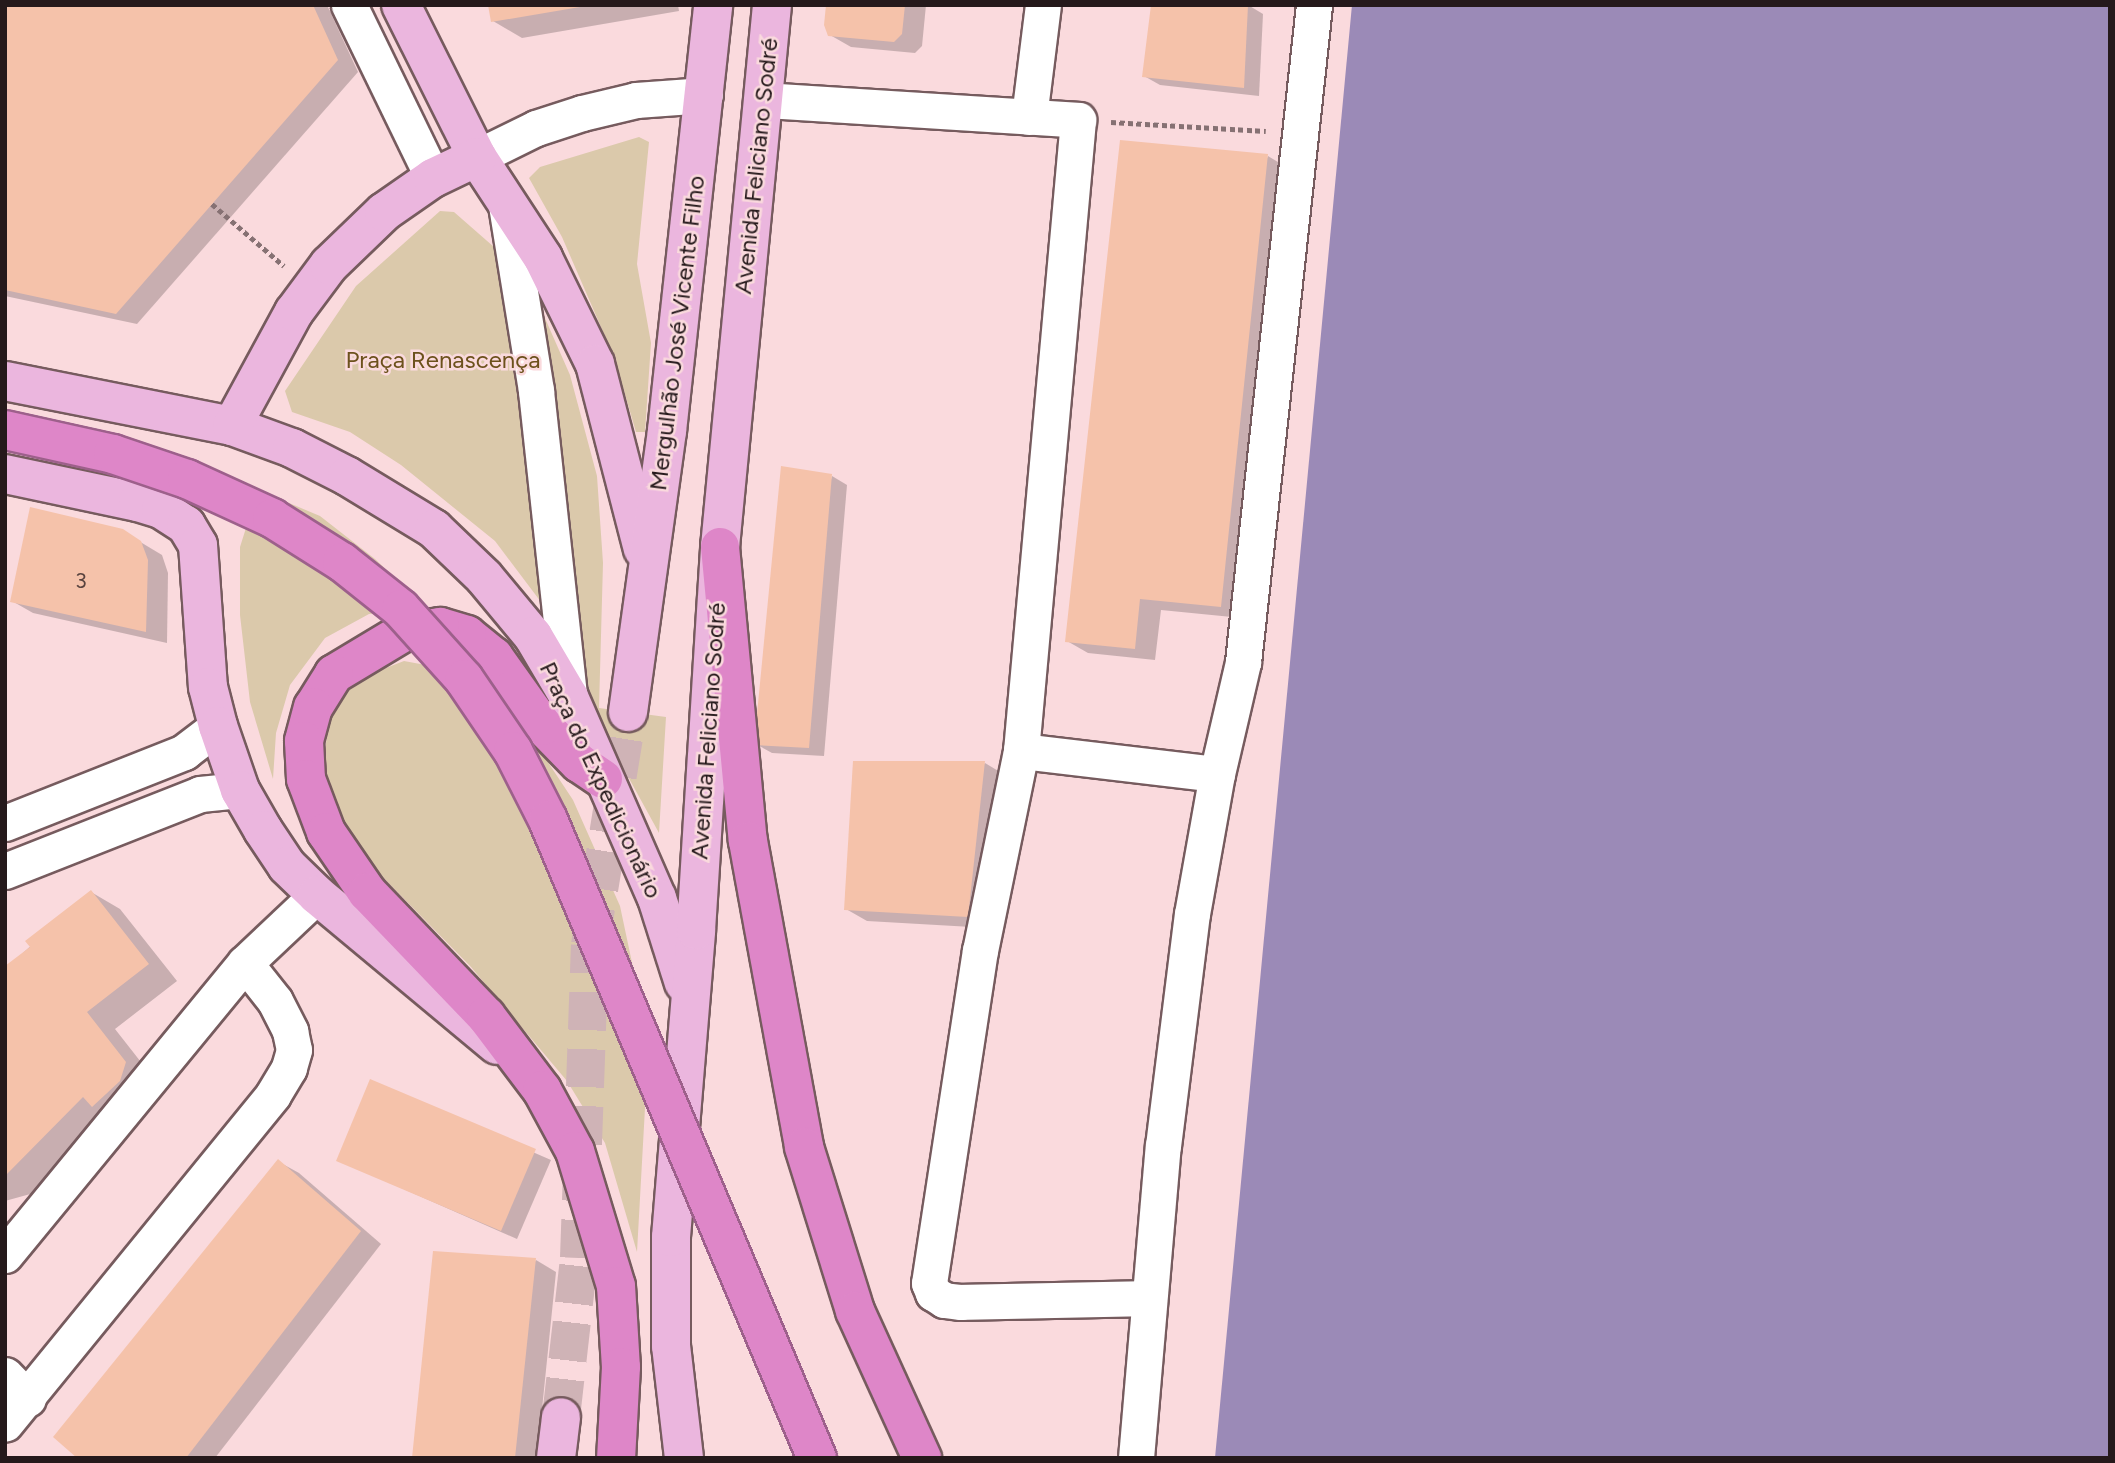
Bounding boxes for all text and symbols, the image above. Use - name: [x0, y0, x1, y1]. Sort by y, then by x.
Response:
- street label: Avenida Feliciano Sodré: [728, 37, 784, 295]
- street label: Mergulhão José Vicente Filho: [643, 174, 711, 492]
- park label: Praça Renascença: [346, 346, 540, 374]
- house number: 3: [75, 568, 87, 594]
- street label: Avenida Feliciano Sodré: [685, 602, 731, 860]
- street label: Praça do Expedicionário: [534, 657, 668, 903]

